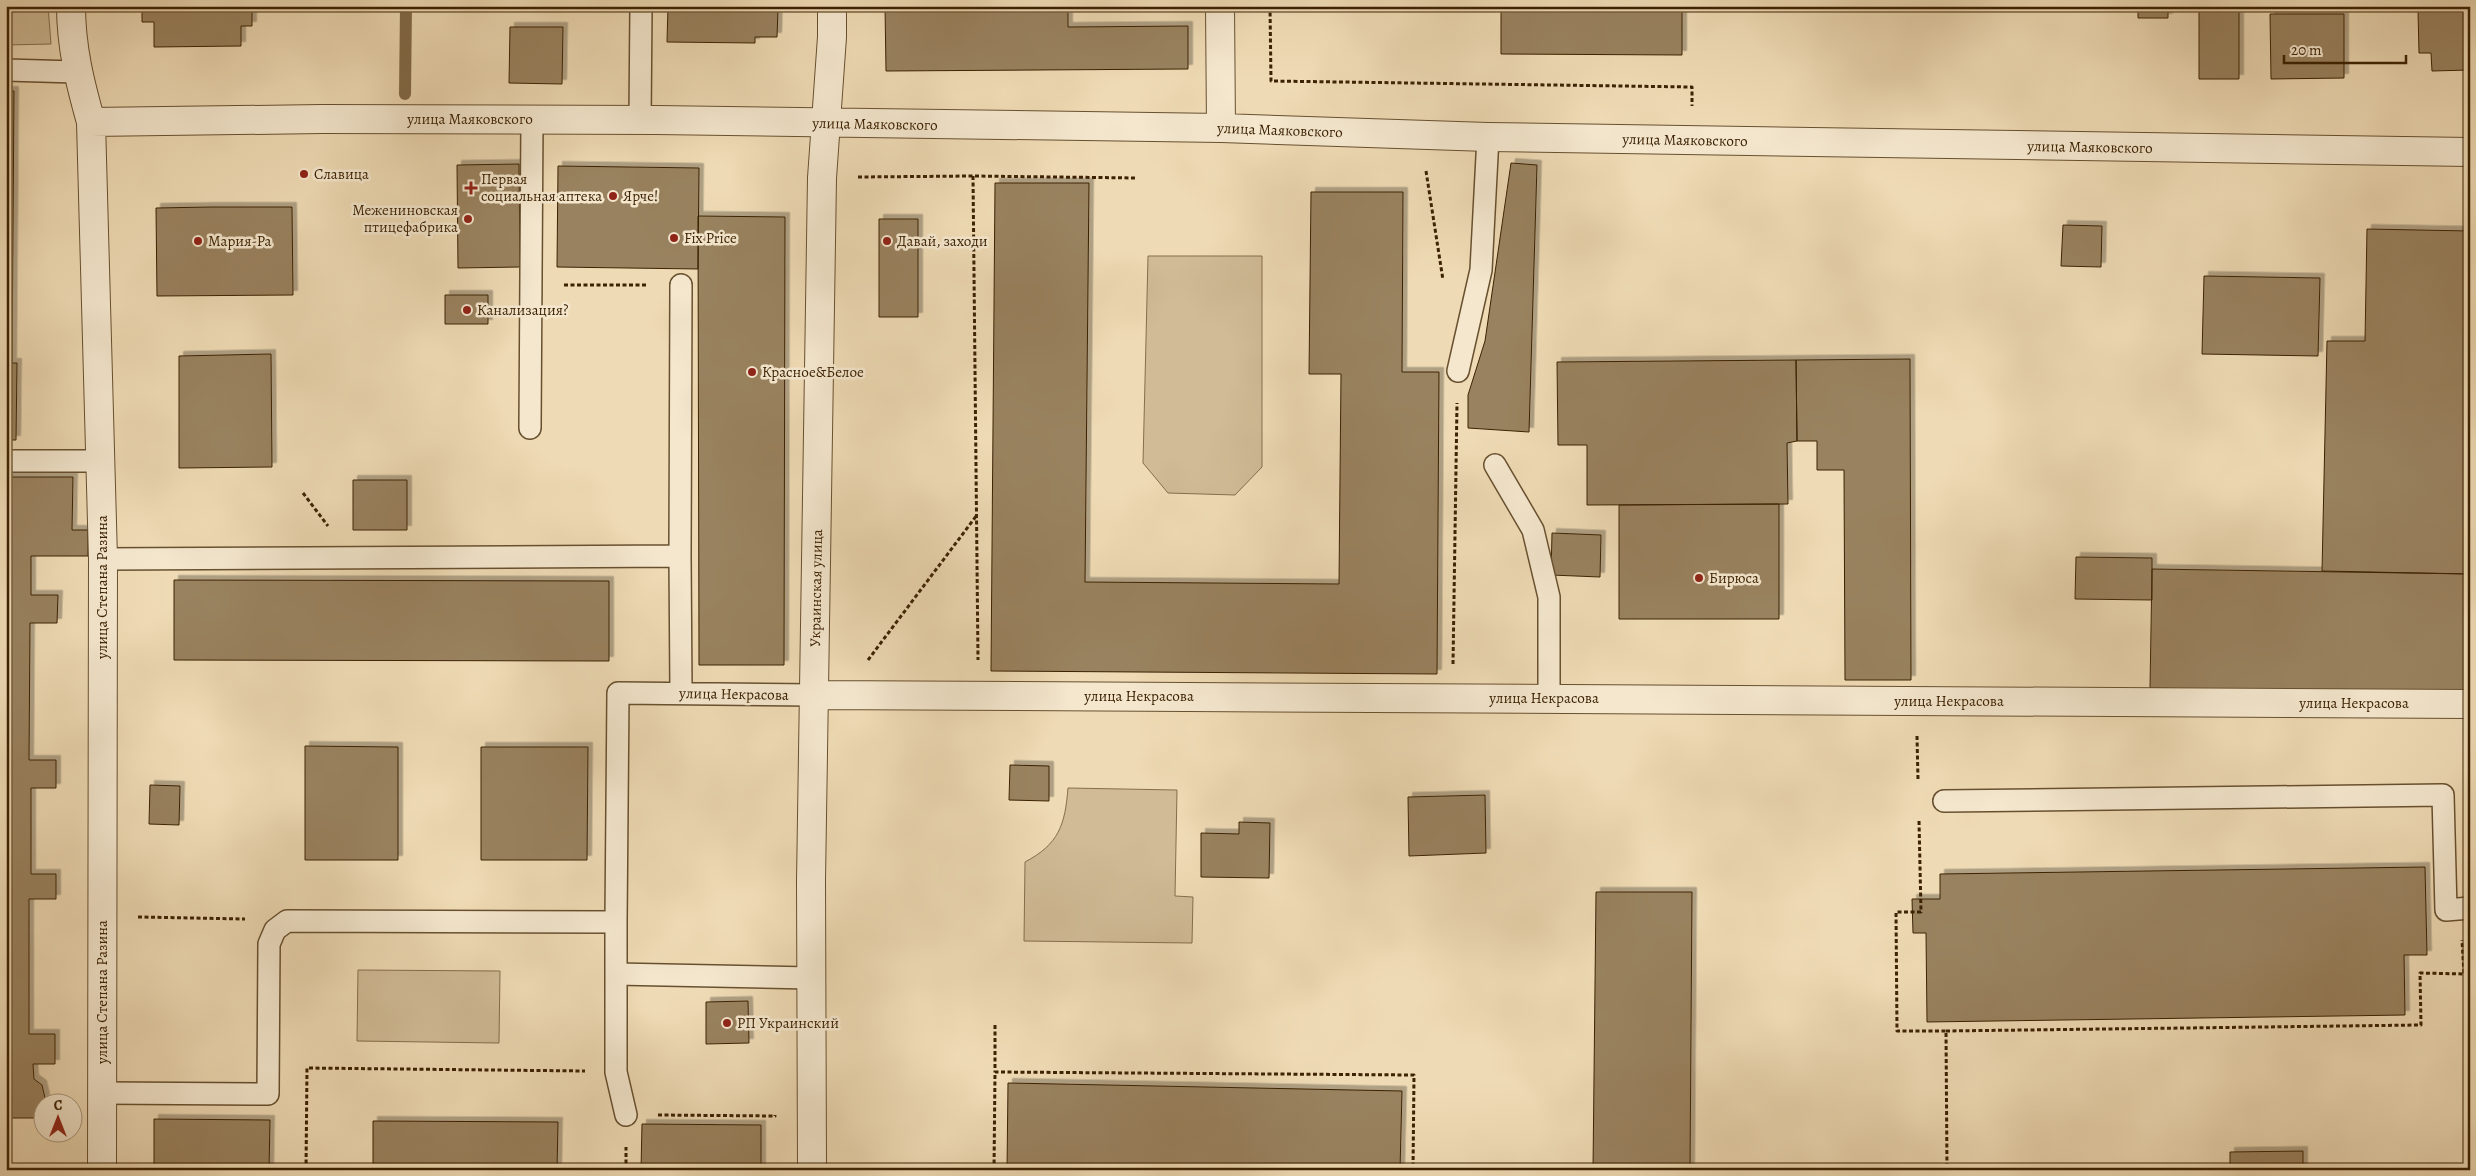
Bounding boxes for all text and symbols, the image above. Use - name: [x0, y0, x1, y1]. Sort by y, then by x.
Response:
- scale bar: [2284, 32, 2406, 64]
- text: 20 m: [2291, 40, 2322, 60]
- street label: улица Маяковского: [406, 109, 533, 129]
- street label: улица Маяковского: [811, 113, 938, 135]
- street label: улица Маяковского: [1216, 118, 1343, 142]
- street label: улица Маяковского: [1621, 129, 1748, 151]
- street label: улица Маяковского: [2026, 136, 2153, 158]
- place label: Славица: [314, 164, 369, 184]
- marker: Славица: [298, 168, 310, 180]
- place label: Первая социальная аптека: [481, 169, 602, 206]
- marker: Первая социальная аптека: [465, 182, 477, 194]
- place label: Ярче!: [623, 186, 658, 206]
- marker: Ярче!: [607, 190, 619, 202]
- place label: Межениновская птицефабрика: [352, 200, 458, 237]
- marker: Межениновская птицефабрика: [462, 213, 474, 225]
- place label: Fix Price: [684, 228, 737, 248]
- place label: Мария-Ра: [208, 231, 272, 251]
- place label: Давай, заходи: [897, 231, 988, 251]
- marker: Fix Price: [668, 232, 680, 244]
- marker: Мария-Ра: [192, 235, 204, 247]
- marker: Давай, заходи: [881, 235, 893, 247]
- place label: Канализация?: [477, 300, 568, 320]
- marker: Канализация?: [461, 304, 473, 316]
- place label: Красное&Белое: [762, 362, 864, 382]
- marker: Красное&Белое: [746, 366, 758, 378]
- street label: улица Степана Разина: [92, 515, 112, 660]
- street label: Украинская улица: [805, 529, 827, 647]
- place label: Бирюса: [1709, 568, 1759, 588]
- marker: Бирюса: [1693, 572, 1705, 584]
- street label: улица Некрасова: [678, 683, 789, 705]
- street label: улица Некрасова: [1083, 686, 1194, 706]
- street label: улица Некрасова: [1488, 688, 1599, 708]
- street label: улица Некрасова: [1893, 691, 2004, 711]
- street label: улица Некрасова: [2298, 693, 2409, 713]
- street label: улица Степана Разина: [92, 920, 112, 1065]
- place label: РП Украинский: [737, 1013, 839, 1033]
- marker: РП Украинский: [721, 1017, 733, 1029]
- north arrow: [32, 1094, 82, 1144]
- text: С: [54, 1096, 63, 1115]

